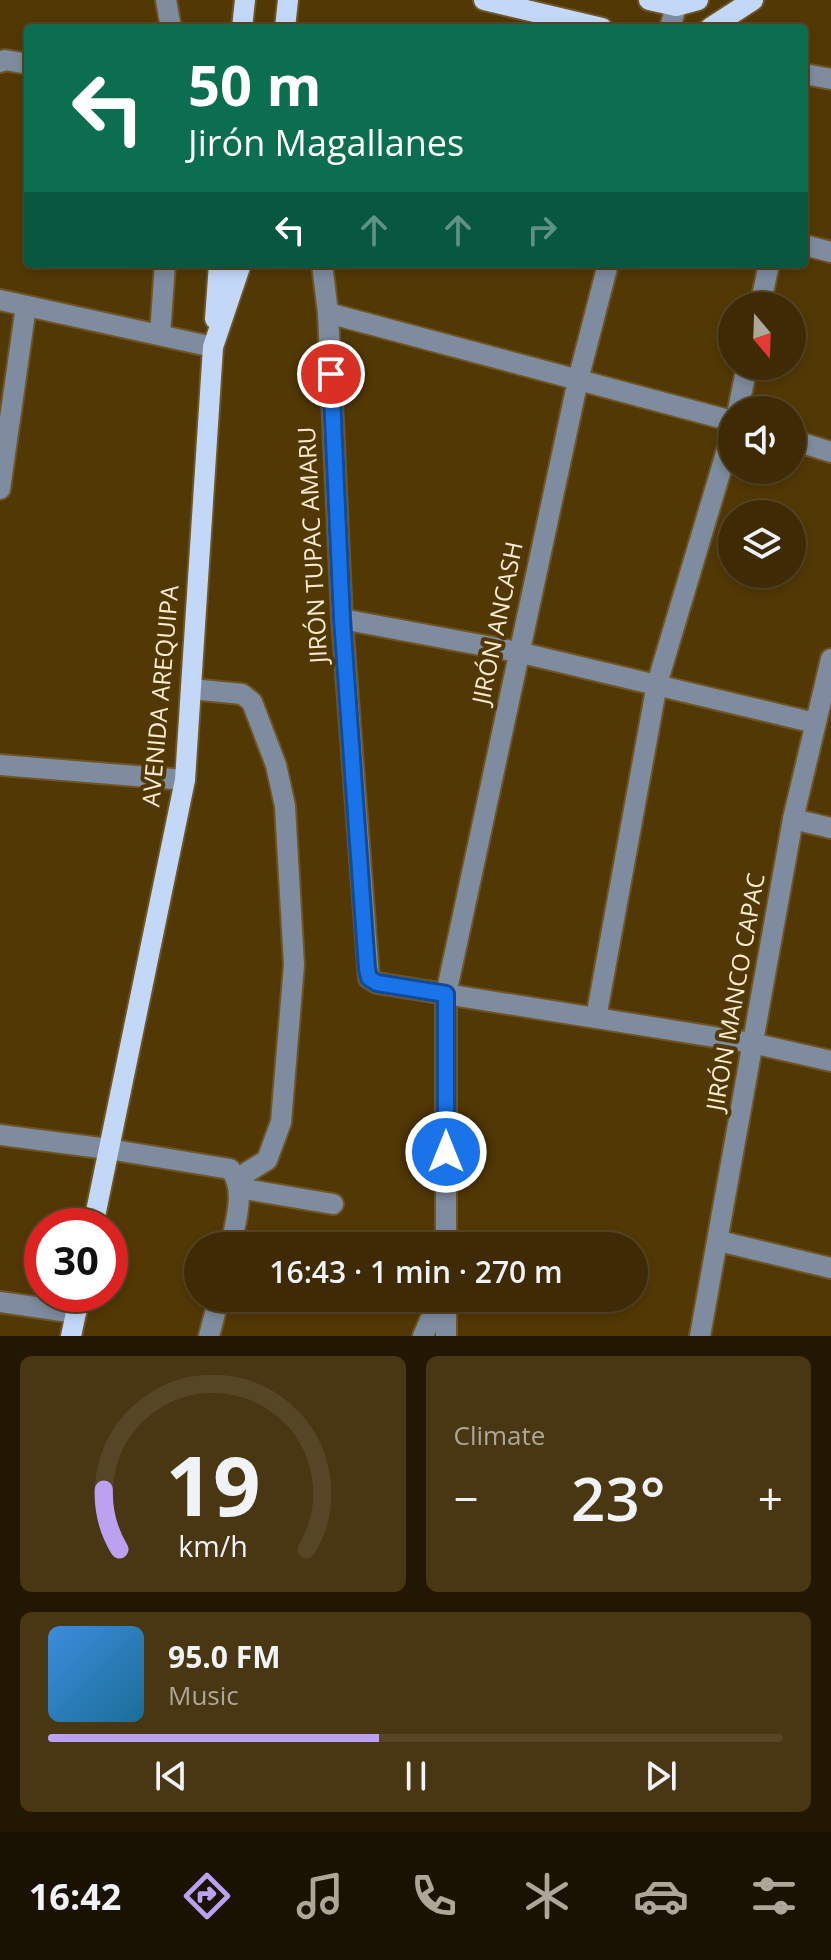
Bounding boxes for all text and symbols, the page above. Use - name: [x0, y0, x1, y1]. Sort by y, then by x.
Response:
- text: 50 m: [188, 46, 322, 122]
- icon: left: [56, 56, 160, 160]
- text: Jirón Magallanes: [188, 118, 464, 167]
- icon: left: [268, 208, 312, 252]
- icon: ahead: [352, 208, 396, 252]
- icon: ahead: [436, 208, 480, 252]
- icon: right: [520, 208, 564, 252]
- north arrow: [718, 292, 806, 380]
- map controls: [718, 292, 806, 588]
- pin: [297, 340, 365, 408]
- icon: arrive: [309, 352, 353, 396]
- button: sound: [718, 396, 806, 484]
- street label: JIRÓN TUPAC AMARU: [289, 426, 334, 666]
- button: layers: [718, 500, 806, 588]
- street label: JIRÓN ANCASH: [463, 538, 530, 709]
- street label: AVENIDA AREQUIPA: [133, 583, 186, 808]
- street label: JIRÓN MANCO CAPAC: [697, 870, 772, 1115]
- position arrow: [404, 1110, 488, 1194]
- speed limit sign: 30: [24, 1208, 128, 1312]
- text: 16:43 · 1 min · 270 m: [269, 1251, 563, 1292]
- text: Climate: [454, 1417, 545, 1453]
- text: 19: [165, 1427, 260, 1540]
- text: 23°: [571, 1457, 665, 1539]
- text: −: [454, 1468, 479, 1528]
- text: +: [758, 1468, 783, 1528]
- text: km/h: [178, 1526, 247, 1565]
- text: 95.0 FM: [168, 1636, 281, 1677]
- text: Music: [168, 1677, 239, 1713]
- icon: previous: [149, 1754, 193, 1798]
- icon: pause: [394, 1754, 438, 1798]
- icon: next: [639, 1754, 683, 1798]
- icon: directions: [179, 1868, 235, 1924]
- icon: music: [292, 1868, 348, 1924]
- icon: phone: [406, 1868, 462, 1924]
- icon: climate: [519, 1868, 575, 1924]
- icon: car: [633, 1868, 689, 1924]
- icon: filters: [746, 1868, 802, 1924]
- text: 16:42: [29, 1872, 121, 1921]

